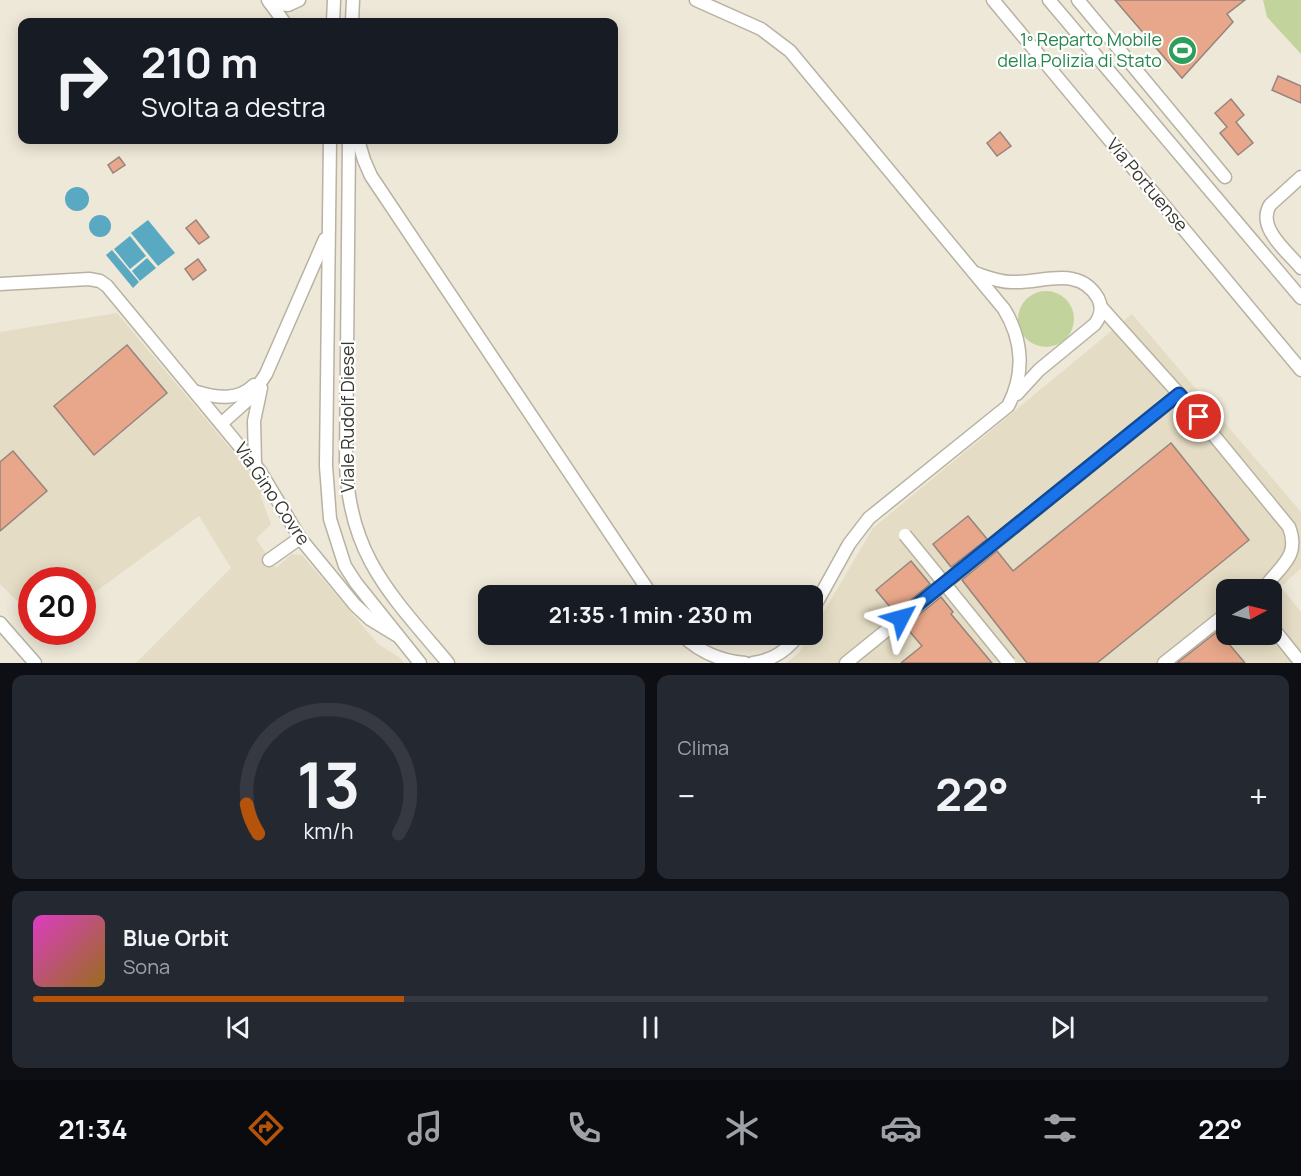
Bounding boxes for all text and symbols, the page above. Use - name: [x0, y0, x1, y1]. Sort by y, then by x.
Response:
- place label: 1º Reparto Mobile della Polizia di Stato: [997, 27, 1162, 72]
- text: 210 m: [141, 33, 258, 91]
- sports icon: 1º Reparto Mobile della Polizia di Stato: [1167, 34, 1199, 66]
- icon: right: [42, 42, 120, 120]
- text: Svolta a destra: [141, 88, 326, 125]
- street label: Via Portuense: [1102, 133, 1194, 236]
- street label: Viale Rudolf Diesel: [335, 341, 359, 493]
- pin: [1173, 391, 1224, 442]
- icon: arrive: [1182, 400, 1215, 433]
- street label: Via Gino Covre: [230, 437, 316, 550]
- speed limit sign: 20: [18, 567, 96, 645]
- north arrow: [1216, 579, 1282, 645]
- map controls: [1216, 579, 1282, 645]
- position arrow: [869, 586, 933, 650]
- text: 21:35 · 1 min · 230 m: [549, 600, 752, 630]
- text: Clima: [678, 734, 729, 761]
- text: 13: [296, 741, 360, 827]
- text: 22°: [935, 763, 1009, 825]
- text: −: [678, 773, 695, 818]
- text: +: [1249, 773, 1268, 818]
- text: km/h: [303, 816, 353, 845]
- text: Blue Orbit: [123, 923, 229, 953]
- text: Sona: [123, 953, 170, 980]
- icon: previous: [222, 1011, 255, 1044]
- icon: pause: [634, 1011, 667, 1044]
- icon: next: [1046, 1011, 1079, 1044]
- icon: directions: [245, 1107, 287, 1149]
- icon: music: [404, 1107, 446, 1149]
- icon: phone: [563, 1107, 605, 1149]
- icon: climate: [721, 1107, 763, 1149]
- icon: car: [880, 1107, 922, 1149]
- icon: filters: [1039, 1107, 1081, 1149]
- text: 21:34: [58, 1110, 128, 1147]
- text: 22°: [1198, 1110, 1243, 1147]

